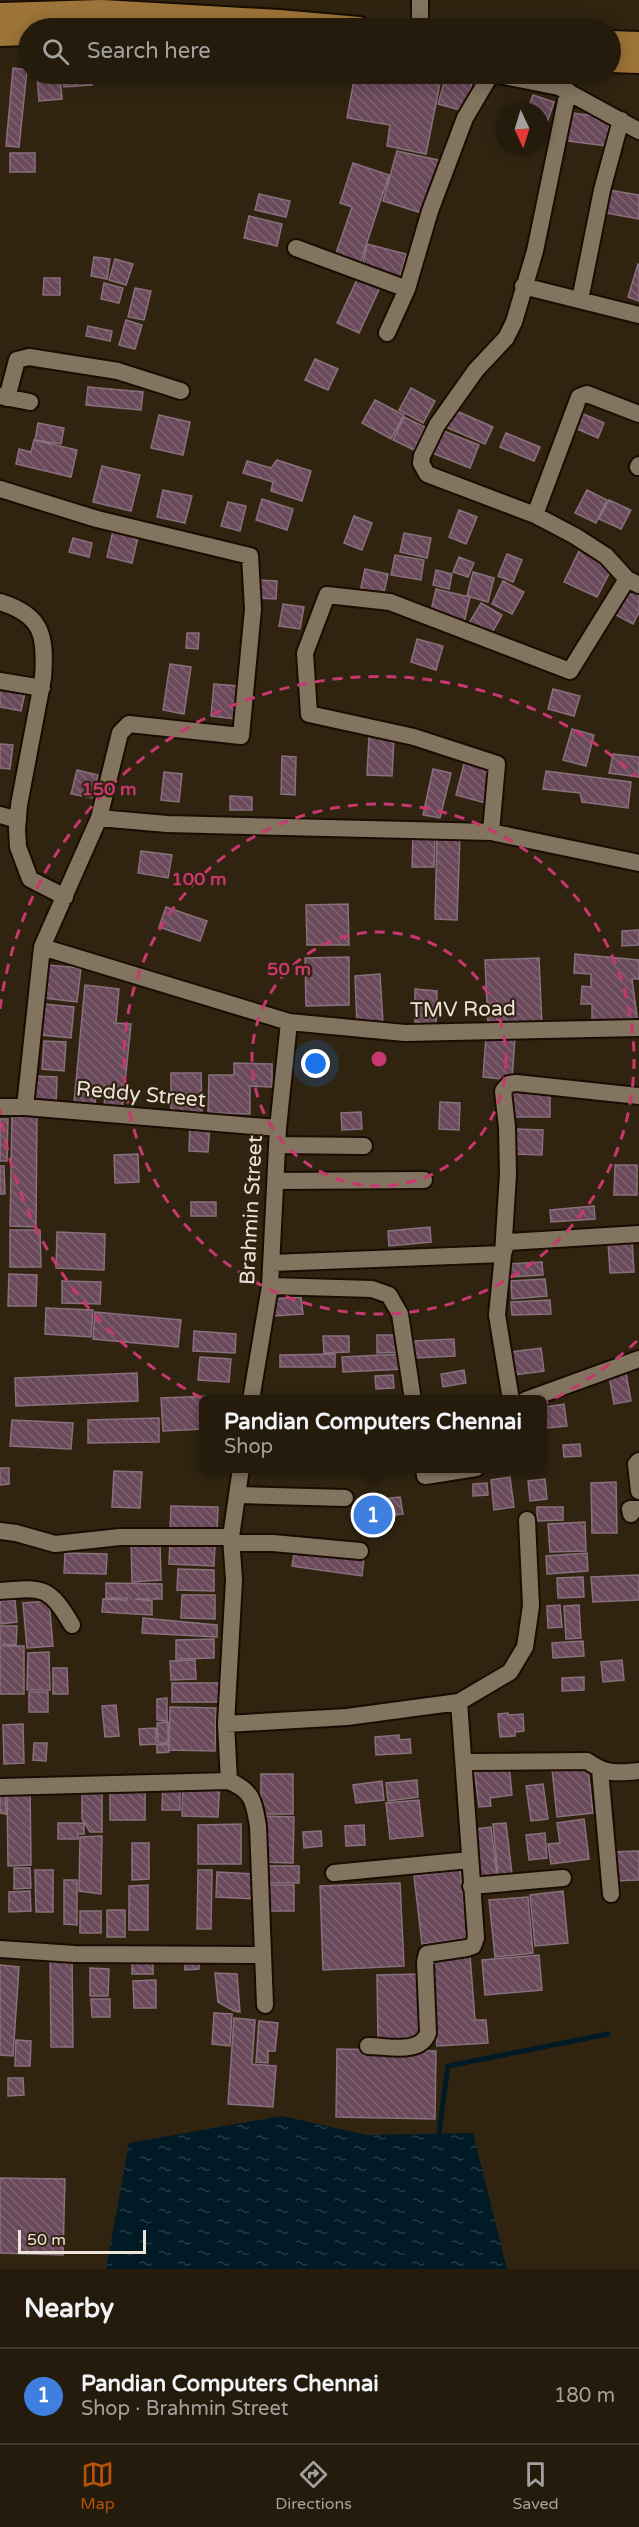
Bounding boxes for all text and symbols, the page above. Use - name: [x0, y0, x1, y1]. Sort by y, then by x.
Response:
- search box: [18, 18, 621, 84]
- icon: search: [39, 35, 72, 68]
- text: Search here: [87, 38, 211, 64]
- north arrow: [495, 102, 549, 156]
- text: 150 m: [81, 778, 137, 800]
- text: 100 m: [171, 868, 227, 890]
- text: 50 m: [267, 958, 311, 980]
- street label: TMV Road: [410, 996, 516, 1023]
- your location: [301, 1049, 330, 1078]
- centre of rings: [369, 1049, 389, 1069]
- street label: Reddy Street: [75, 1076, 207, 1113]
- street label: Brahmin Street: [235, 1135, 268, 1285]
- popup: [199, 1395, 547, 1473]
- text: Pandian Computers Chennai: [224, 1409, 522, 1435]
- text: Shop: [224, 1435, 273, 1459]
- pin: 1: [354, 1492, 392, 1538]
- scale bar: [18, 2227, 146, 2254]
- text: 50 m: [27, 2230, 66, 2250]
- text: Nearby: [24, 2293, 114, 2324]
- text: Pandian Computers Chennai: [81, 2371, 379, 2397]
- text: 1: [37, 2384, 50, 2408]
- text: 180 m: [554, 2384, 615, 2408]
- text: Shop · Brahmin Street: [81, 2397, 288, 2421]
- tab: Map: [80, 2458, 115, 2514]
- tab: Directions: [275, 2458, 352, 2514]
- tab: Saved: [512, 2458, 559, 2514]

